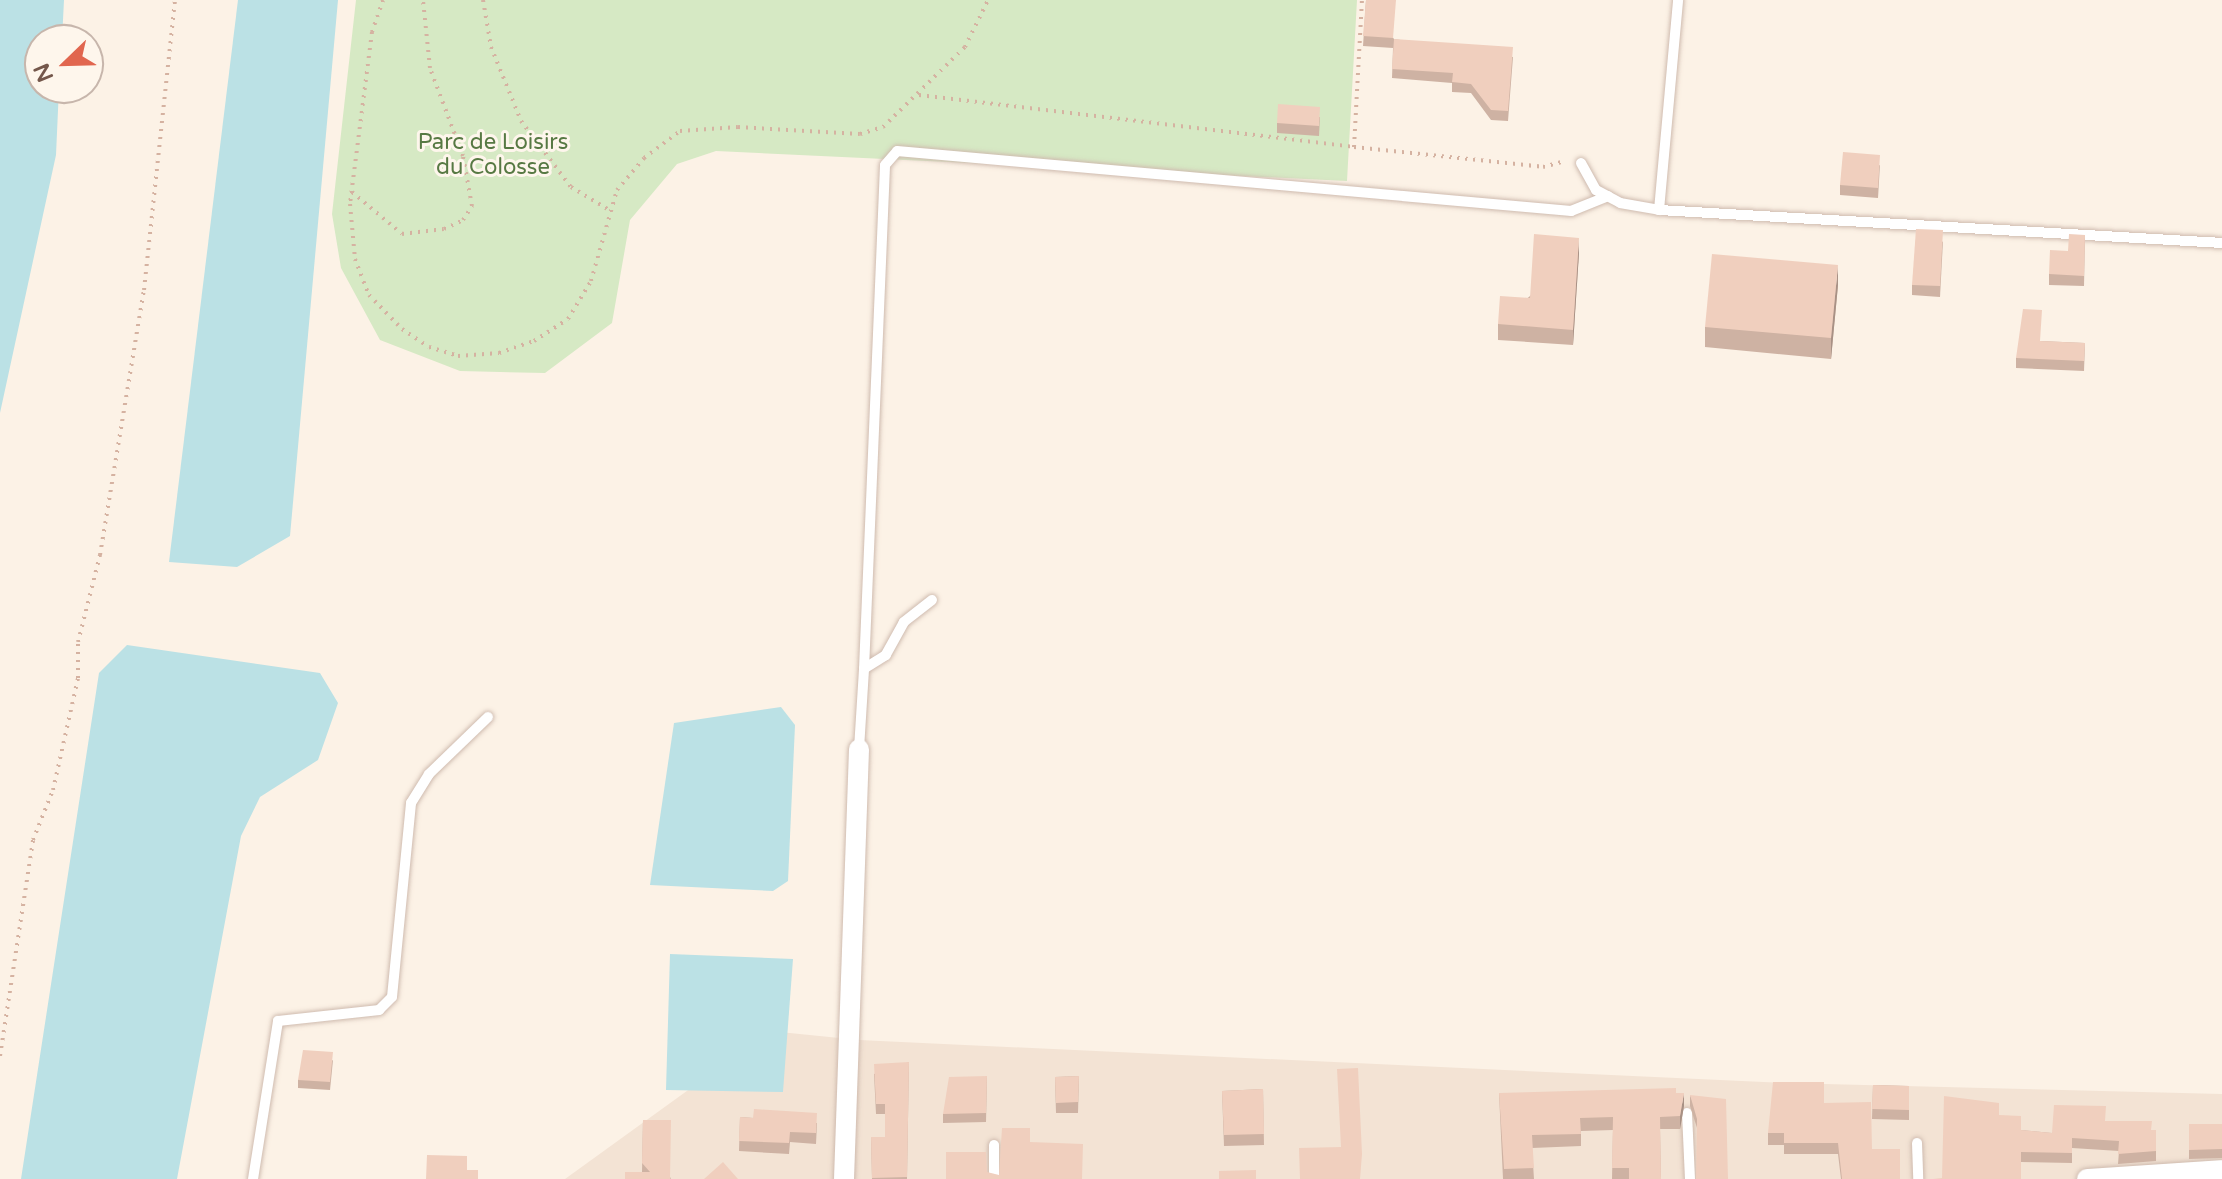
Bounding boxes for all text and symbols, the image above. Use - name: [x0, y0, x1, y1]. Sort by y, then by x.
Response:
- north arrow: [24, 24, 104, 104]
- text: N: [28, 59, 59, 86]
- park label: Parc de Loisirs du Colosse: [418, 129, 568, 180]

